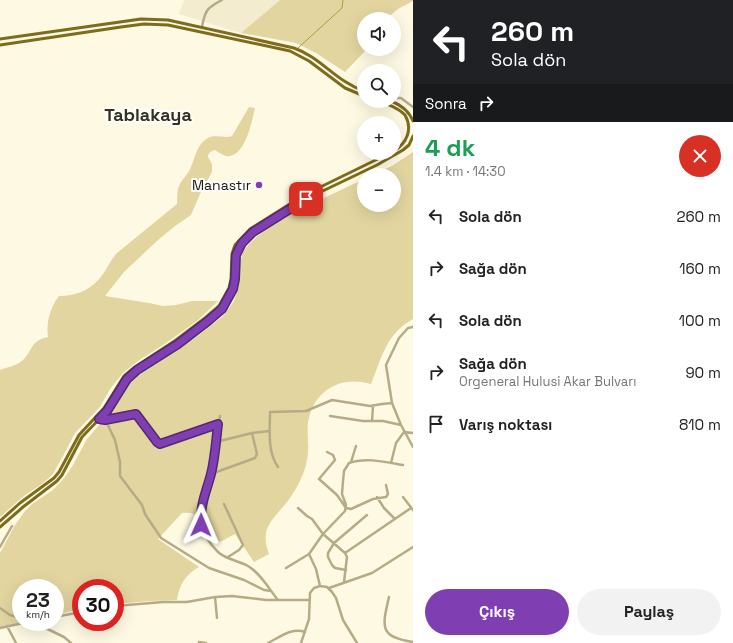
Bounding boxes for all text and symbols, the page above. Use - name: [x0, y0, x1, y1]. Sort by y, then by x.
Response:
- map controls: [357, 12, 401, 212]
- button: sound: [357, 12, 401, 56]
- text: 260 m: [491, 13, 574, 49]
- icon: left: [425, 16, 477, 68]
- text: Sola dön: [491, 48, 566, 71]
- button: search: [357, 64, 401, 108]
- icon: right: [475, 92, 497, 114]
- text: Sonra: [425, 94, 467, 113]
- district label: Tablakaya: [104, 103, 192, 126]
- button: +: [357, 116, 401, 160]
- text: 4 dk: [425, 132, 475, 163]
- button: close: [679, 135, 721, 177]
- text: 1.4 km · 14:30: [425, 163, 506, 180]
- button: −: [357, 168, 401, 212]
- place label: Manastır: [192, 176, 251, 194]
- marker: Manastır: [254, 180, 264, 190]
- pin: [289, 182, 323, 216]
- icon: arrive: [295, 188, 317, 210]
- icon: left: [425, 205, 447, 227]
- text: Sola dön: [459, 207, 522, 226]
- text: 260 m: [676, 207, 721, 226]
- icon: right: [425, 257, 447, 279]
- text: Sağa dön: [459, 259, 527, 278]
- text: 160 m: [679, 259, 721, 278]
- icon: left: [425, 309, 447, 331]
- text: Sola dön: [459, 311, 522, 330]
- text: 100 m: [679, 311, 721, 330]
- text: Sağa dön: [459, 354, 527, 373]
- icon: right: [425, 361, 447, 383]
- text: 90 m: [685, 363, 721, 382]
- text: Orgeneral Hulusi Akar Bulvarı: [459, 373, 636, 390]
- icon: arrive: [425, 413, 447, 435]
- text: Varış noktası: [459, 415, 552, 434]
- text: 810 m: [679, 415, 721, 434]
- position arrow: [180, 504, 222, 546]
- speed limit sign: 30: [72, 579, 124, 631]
- text: 23: [26, 587, 50, 613]
- button: Çıkış: [425, 589, 569, 635]
- button: Paylaş: [577, 589, 721, 635]
- text: km/h: [26, 608, 50, 621]

